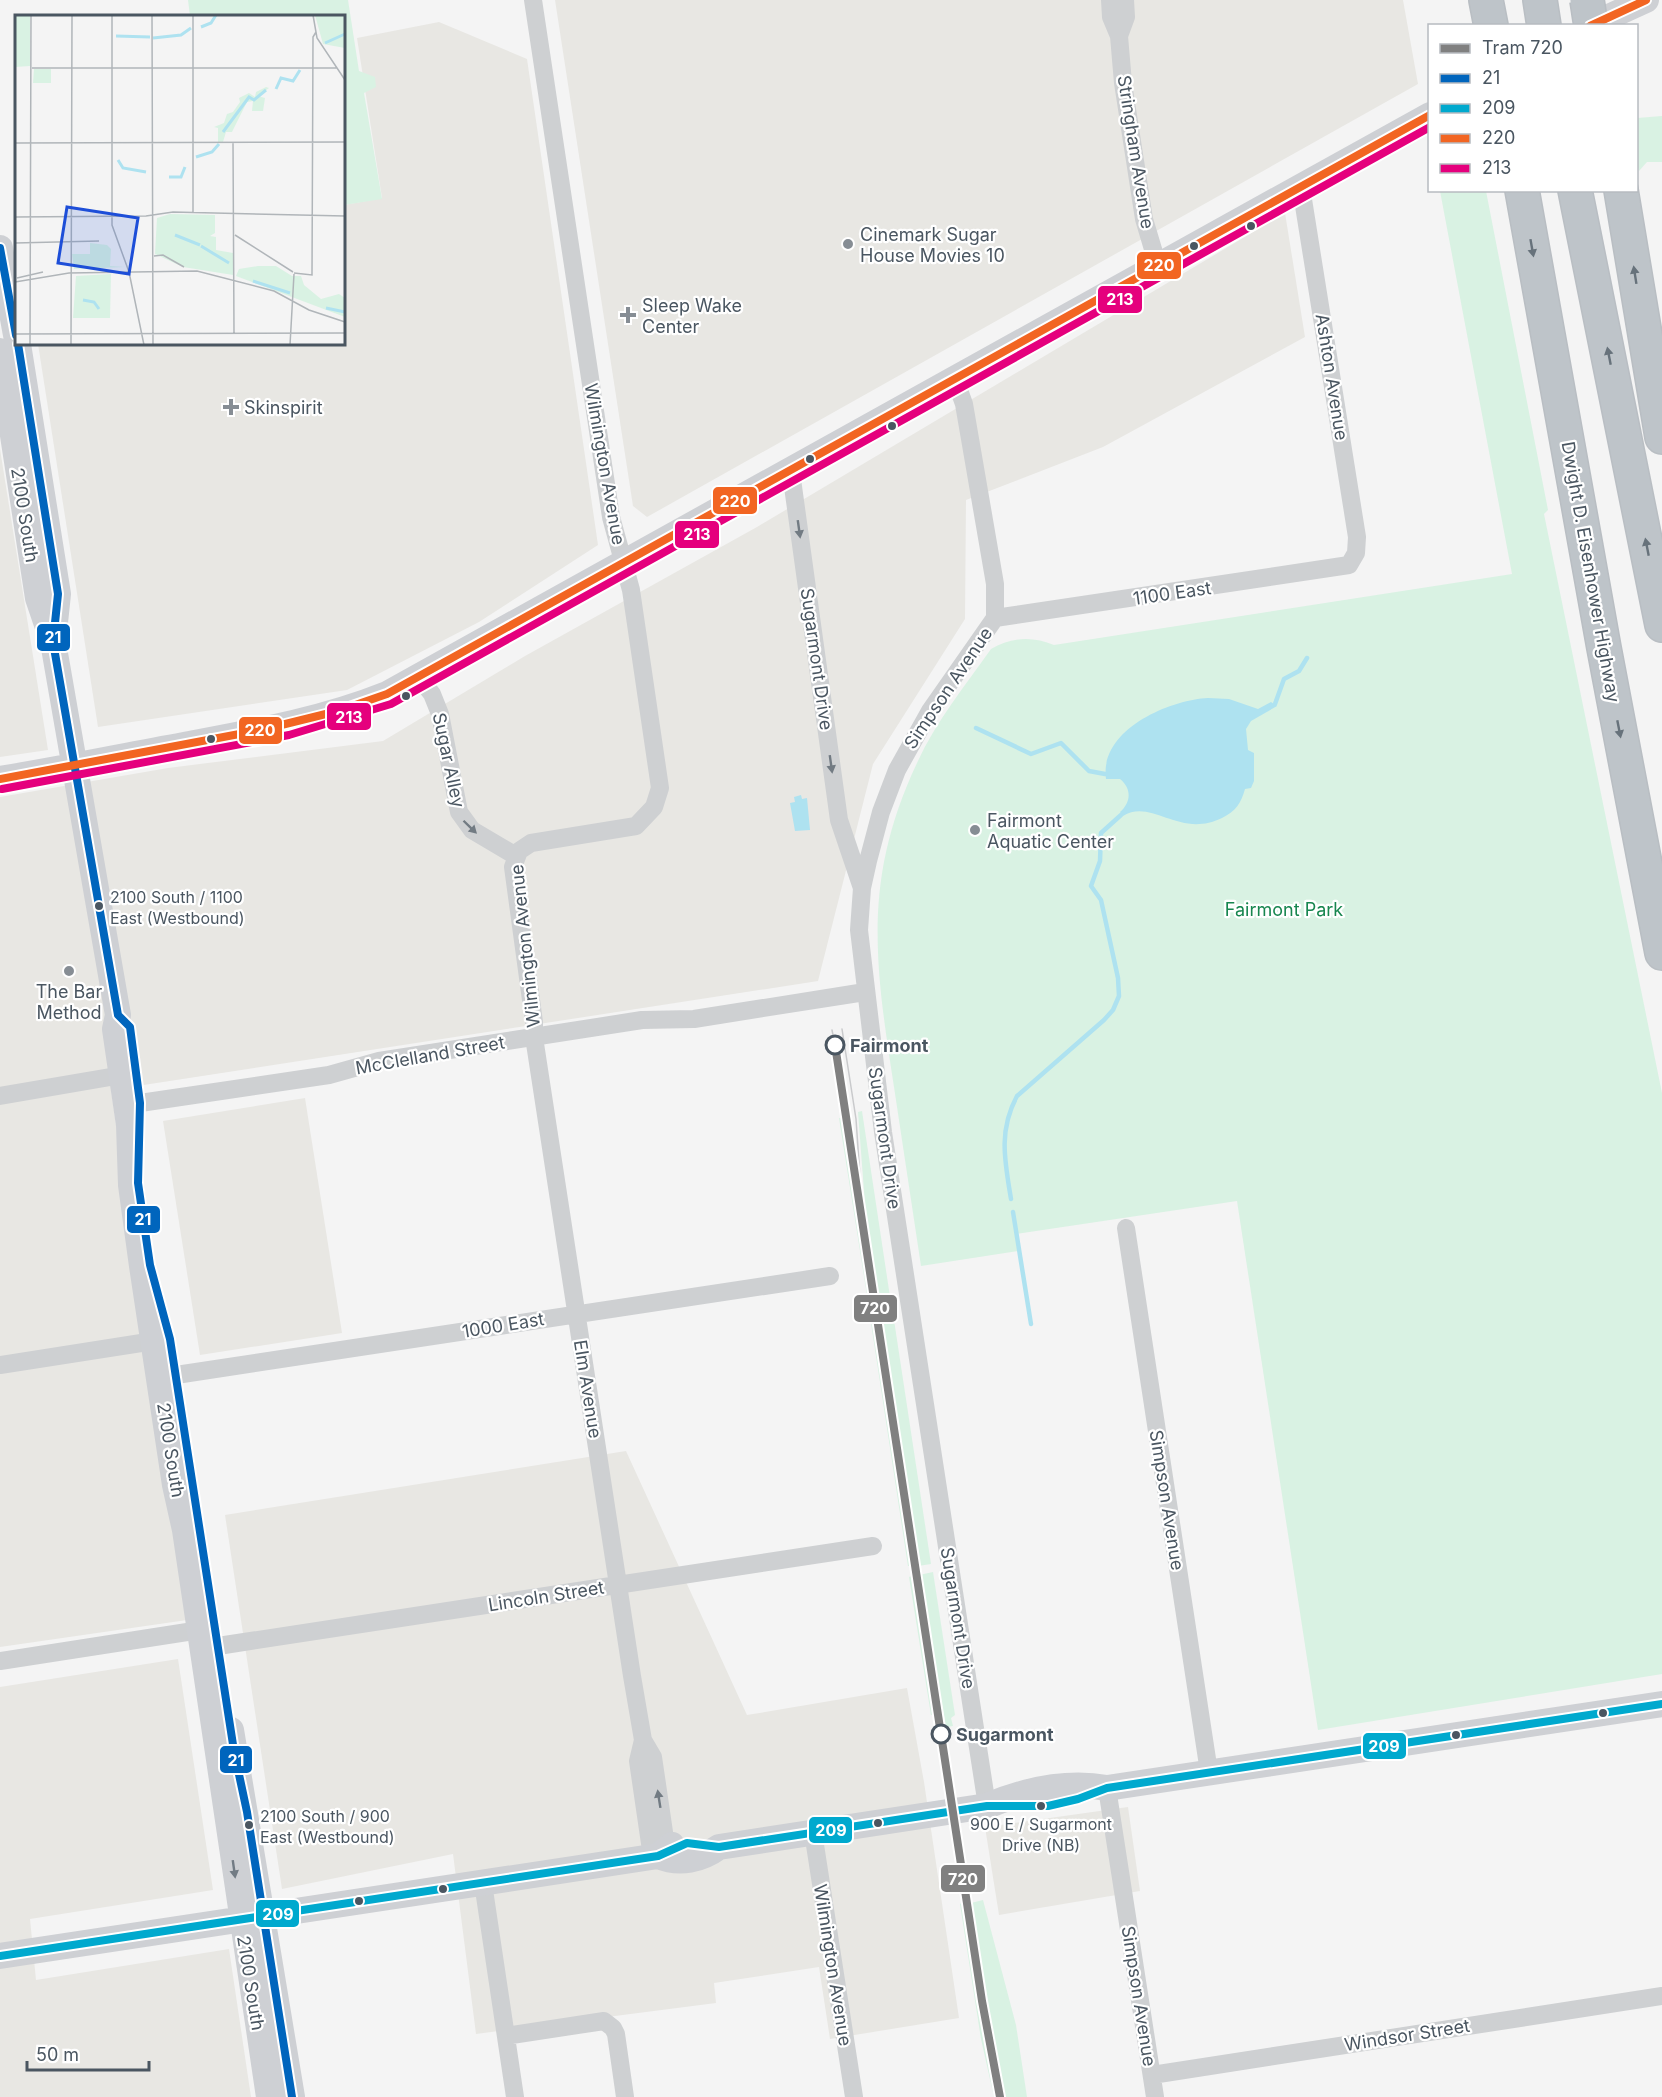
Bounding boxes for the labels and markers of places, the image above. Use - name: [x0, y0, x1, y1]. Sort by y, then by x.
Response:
- unlabelled marker: [1245, 220, 1257, 232]
- place label: Cinemark Sugar House Movies 10: [860, 224, 1005, 266]
- marker: Cinemark Sugar House Movies 10: [841, 237, 855, 251]
- unlabelled marker: [1188, 240, 1200, 252]
- place label: Sleep Wake Center: [642, 295, 742, 337]
- marker: Sleep Wake Center: [619, 306, 637, 324]
- place label: Skinspirit: [244, 397, 323, 418]
- marker: Skinspirit: [222, 398, 240, 416]
- unlabelled marker: [886, 420, 898, 432]
- unlabelled marker: [804, 453, 816, 465]
- unlabelled marker: [400, 690, 412, 702]
- unlabelled marker: [205, 733, 217, 745]
- place label: Fairmont Aquatic Center: [987, 810, 1114, 852]
- marker: Fairmont Aquatic Center: [968, 823, 982, 837]
- place label: 2100 South / 1100 East (Westbound): [110, 887, 245, 928]
- marker: 2100 South / 1100 East (Westbound): [93, 900, 105, 912]
- marker: The Bar Method: [62, 964, 76, 978]
- place label: The Bar Method: [36, 981, 102, 1023]
- marker: Fairmont: [825, 1035, 845, 1055]
- place label: Fairmont: [850, 1035, 929, 1056]
- unlabelled marker: [1597, 1707, 1609, 1719]
- marker: Sugarmont: [931, 1724, 951, 1744]
- place label: Sugarmont: [956, 1724, 1054, 1745]
- unlabelled marker: [1450, 1729, 1462, 1741]
- marker: 900 E / Sugarmont Drive (NB): [1035, 1800, 1047, 1812]
- place label: 2100 South / 900 East (Westbound): [260, 1806, 395, 1847]
- place label: 900 E / Sugarmont Drive (NB): [970, 1814, 1112, 1855]
- unlabelled marker: [872, 1817, 884, 1829]
- marker: 2100 South / 900 East (Westbound): [243, 1819, 255, 1831]
- unlabelled marker: [437, 1883, 449, 1895]
- unlabelled marker: [353, 1895, 365, 1907]

